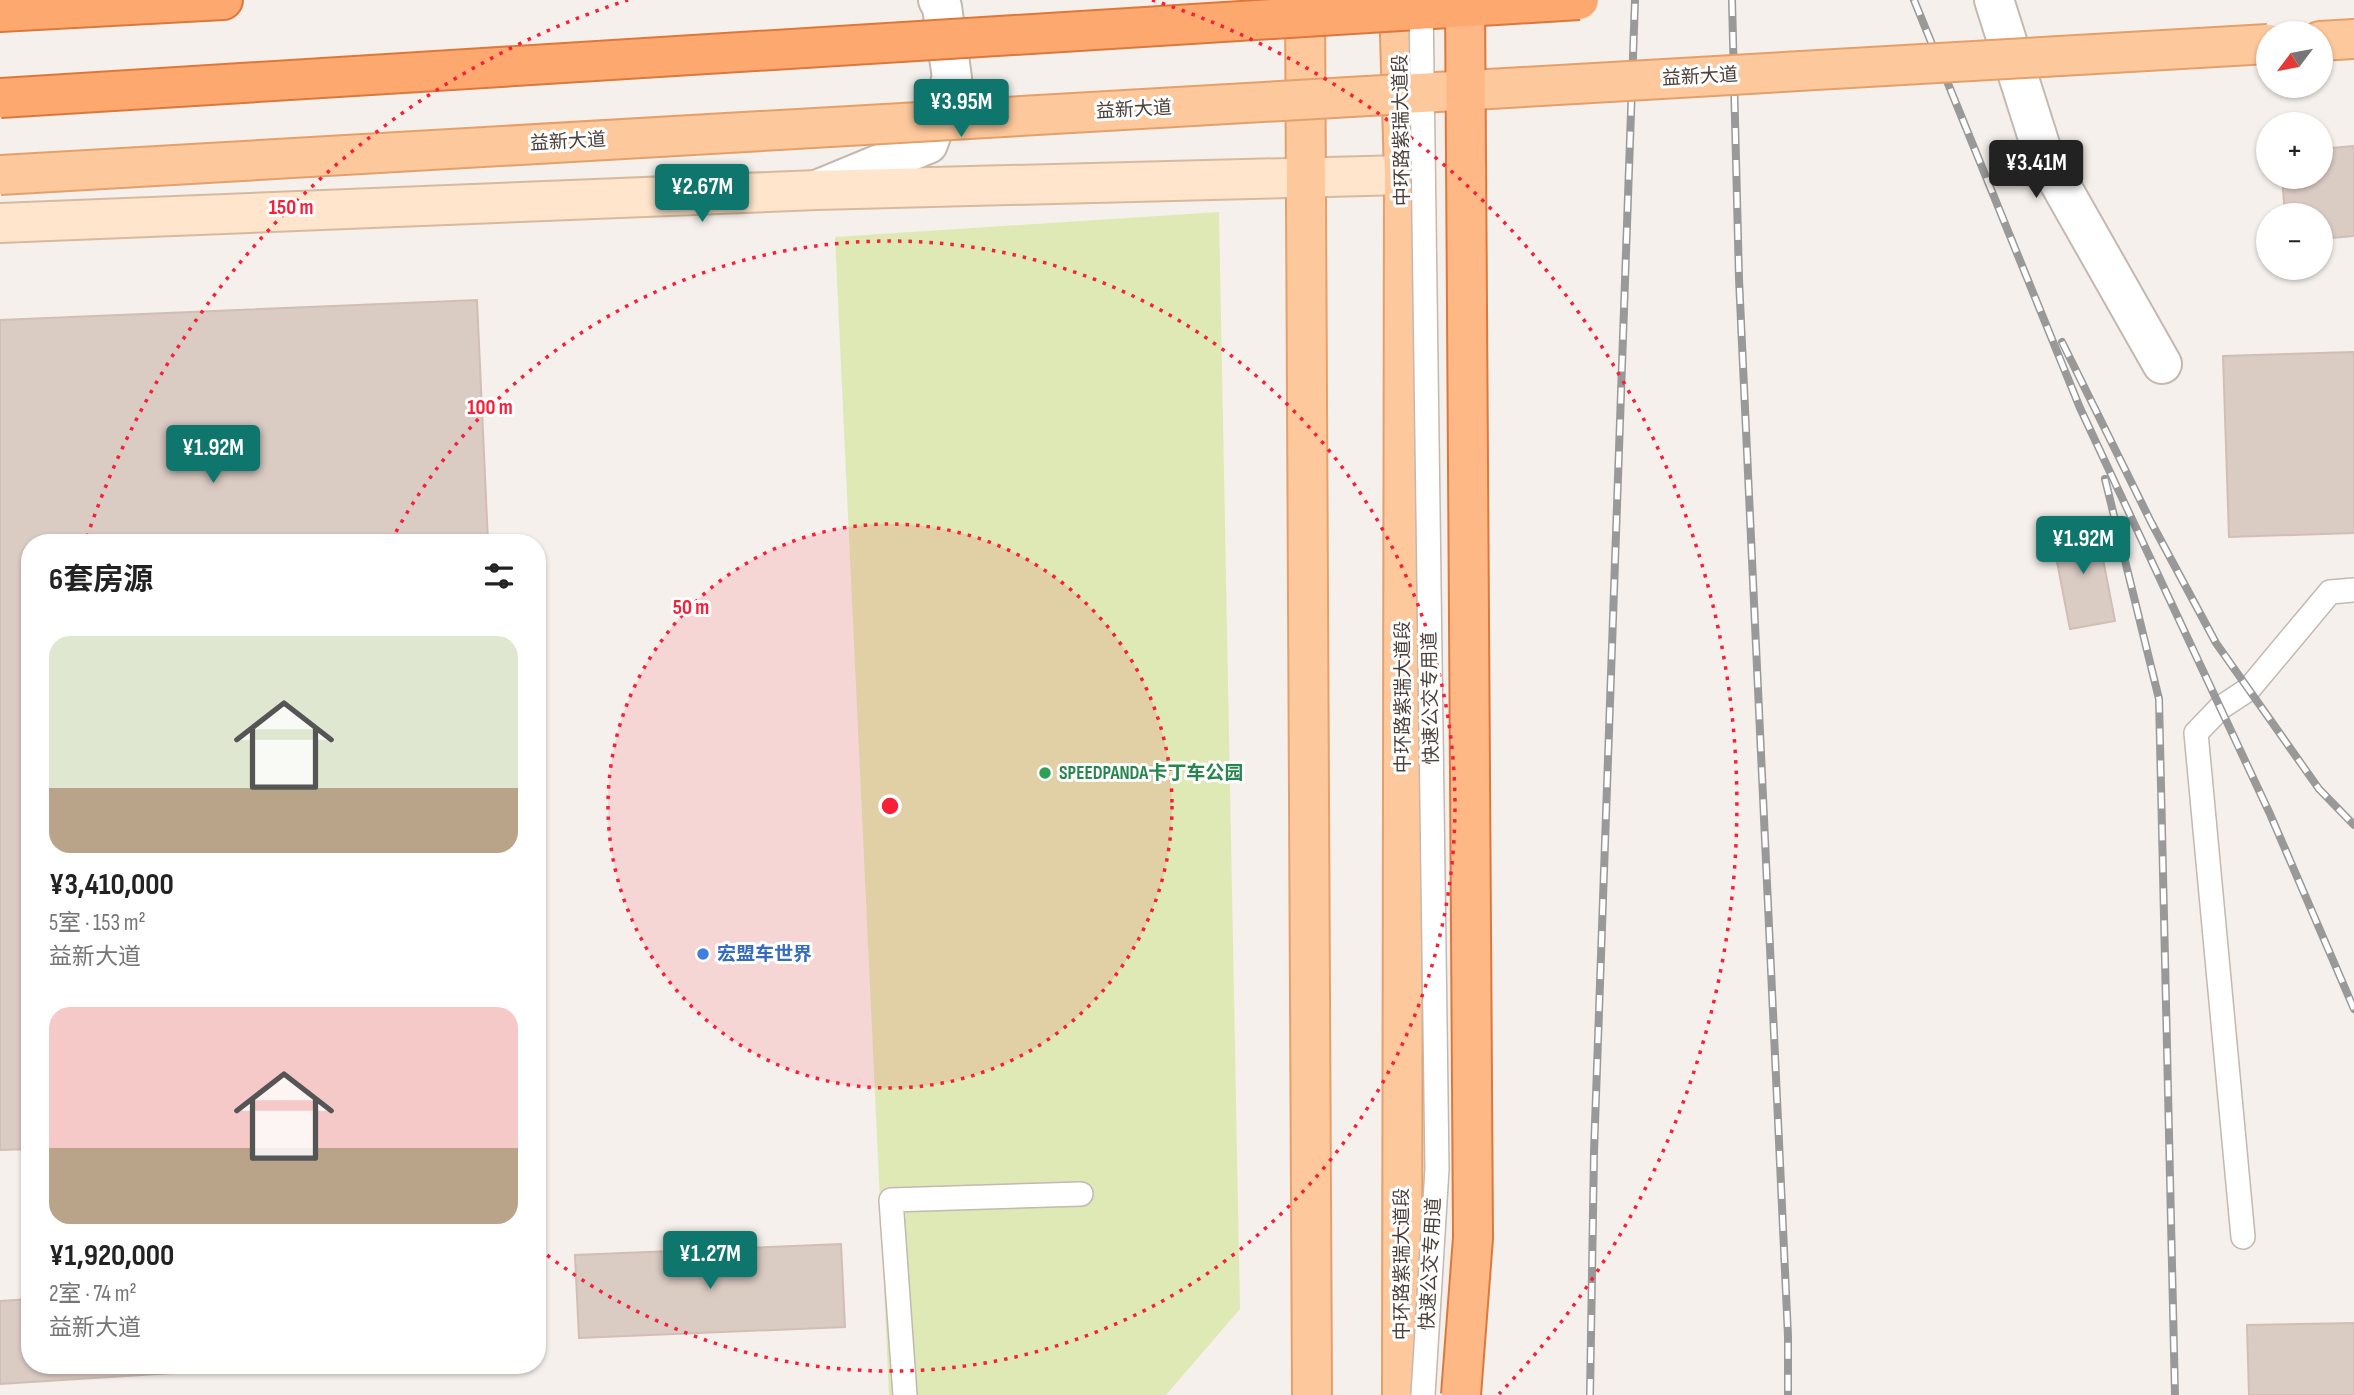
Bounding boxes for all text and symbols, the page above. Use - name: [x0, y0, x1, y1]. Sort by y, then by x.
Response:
- north arrow: [2256, 21, 2333, 98]
- map controls: [2256, 21, 2333, 280]
- street label: 中环路紫瑞大道段: [1389, 54, 1415, 206]
- street label: 益新大道: [1661, 64, 1739, 90]
- pin: ¥3.95M: [904, 80, 1018, 139]
- text: ¥3.95M: [930, 88, 992, 116]
- street label: 益新大道: [1095, 97, 1173, 123]
- button: +: [2256, 112, 2333, 189]
- street label: 益新大道: [529, 129, 607, 155]
- pin: ¥3.41M: [1979, 140, 2093, 200]
- text: ¥3.41M: [2005, 149, 2067, 177]
- pin: ¥2.67M: [645, 164, 759, 224]
- text: ¥2.67M: [671, 173, 733, 201]
- text: 150 m: [269, 195, 313, 220]
- button: −: [2256, 203, 2333, 280]
- text: 100 m: [467, 395, 513, 420]
- pin: ¥1.92M: [156, 426, 270, 485]
- text: ¥1.92M: [182, 434, 244, 462]
- pin: ¥1.92M: [2026, 516, 2140, 576]
- text: ¥1.92M: [2052, 525, 2114, 553]
- icon: filters: [480, 557, 518, 595]
- text: 6套房源: [49, 562, 153, 598]
- text: 50 m: [673, 595, 709, 620]
- street label: 中环路紫瑞大道段: [1392, 621, 1415, 773]
- street label: 快速公交专用道: [1418, 631, 1444, 765]
- icon: home: [221, 682, 347, 808]
- place label: SPEEDPANDA卡丁车公园: [1059, 762, 1243, 785]
- marker: SPEEDPANDA卡丁车公园: [1037, 765, 1053, 781]
- centre of rings: [878, 794, 902, 818]
- text: ¥3,410,000: [49, 867, 174, 903]
- text: 5室 · 153 m²: [49, 909, 146, 937]
- text: 益新大道: [49, 943, 141, 971]
- place label: 宏盟车世界: [717, 943, 812, 966]
- marker: 宏盟车世界: [695, 946, 711, 962]
- icon: home: [221, 1053, 347, 1179]
- street label: 中环路紫瑞大道段: [1391, 1188, 1414, 1340]
- street label: 快速公交专用道: [1416, 1197, 1446, 1331]
- pin: ¥1.27M: [653, 1232, 767, 1291]
- text: ¥1,920,000: [49, 1238, 174, 1274]
- text: ¥1.27M: [679, 1240, 741, 1268]
- text: 2室 · 74 m²: [49, 1280, 137, 1308]
- text: 益新大道: [49, 1314, 141, 1342]

